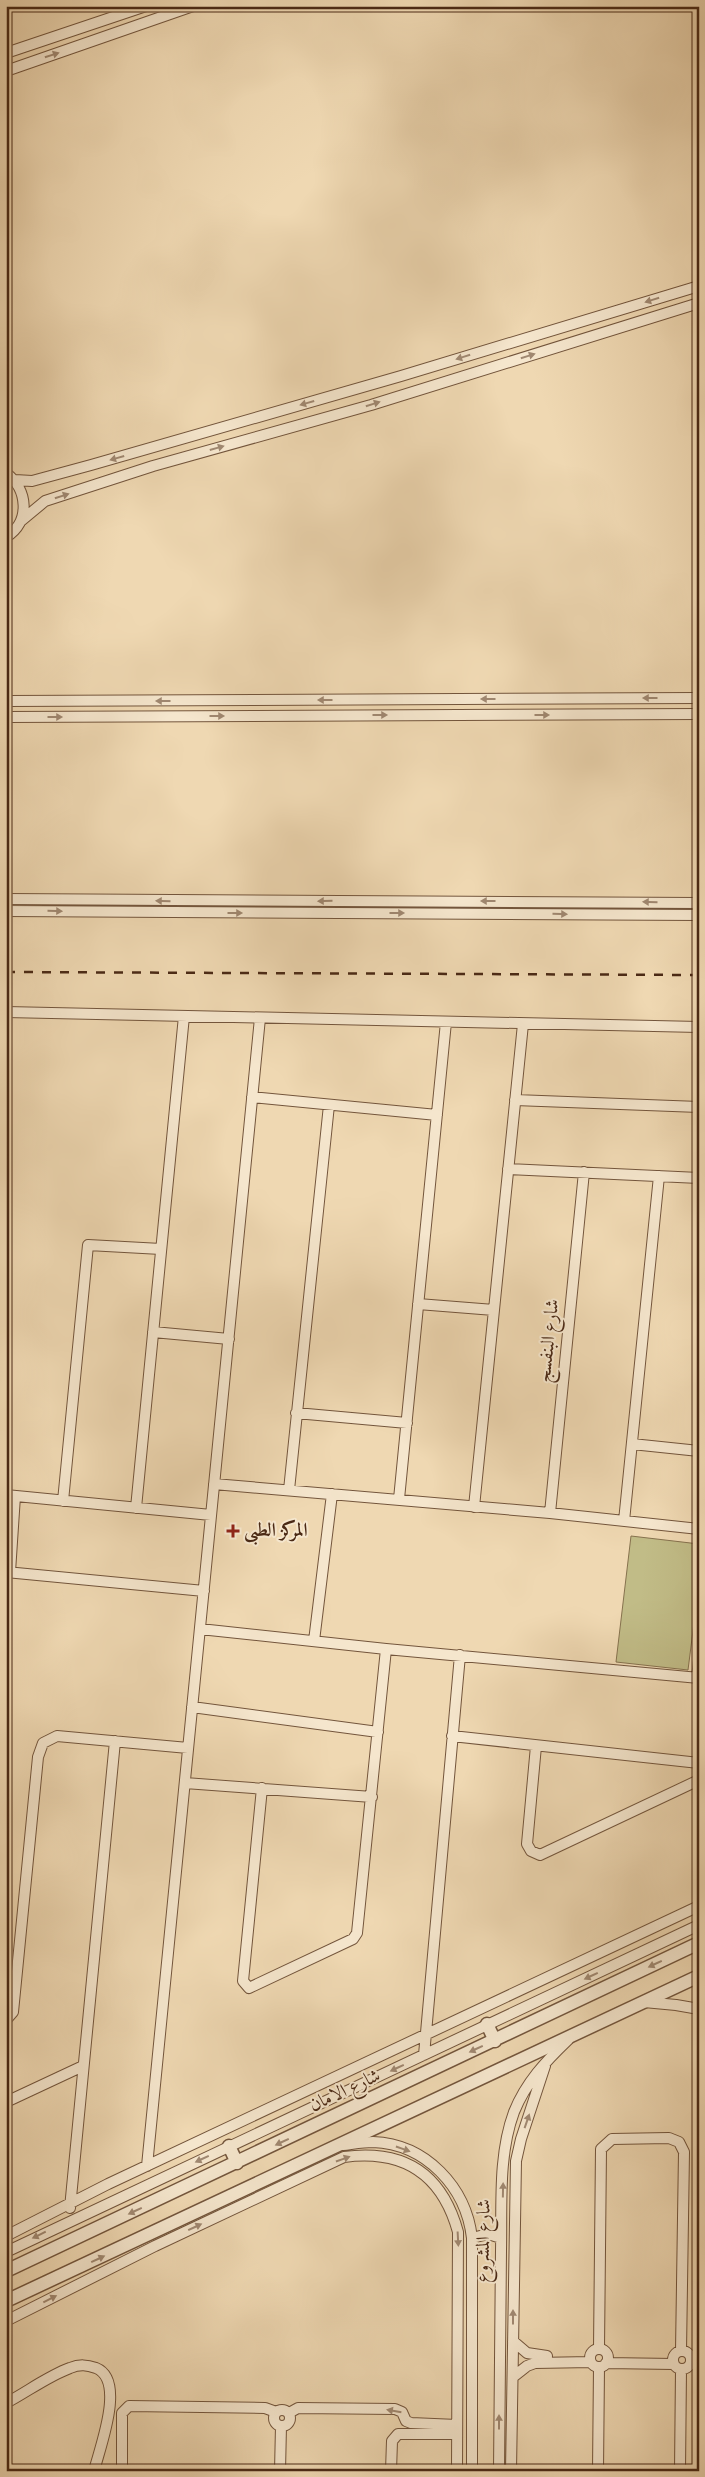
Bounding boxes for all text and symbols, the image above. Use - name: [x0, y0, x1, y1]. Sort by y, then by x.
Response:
- one-way arrow: [45, 51, 60, 58]
- one-way arrow: [644, 297, 659, 305]
- one-way arrow: [521, 352, 536, 359]
- one-way arrow: [455, 354, 470, 362]
- one-way arrow: [299, 399, 314, 407]
- one-way arrow: [366, 400, 381, 408]
- one-way arrow: [209, 443, 224, 451]
- one-way arrow: [110, 454, 125, 462]
- one-way arrow: [54, 492, 69, 499]
- one-way arrow: [642, 694, 658, 702]
- one-way arrow: [479, 695, 495, 703]
- one-way arrow: [317, 696, 333, 704]
- one-way arrow: [154, 697, 170, 705]
- one-way arrow: [535, 710, 551, 718]
- one-way arrow: [372, 711, 388, 719]
- one-way arrow: [210, 712, 226, 720]
- one-way arrow: [47, 713, 63, 721]
- one-way arrow: [154, 897, 170, 905]
- one-way arrow: [317, 897, 333, 905]
- one-way arrow: [479, 897, 495, 905]
- one-way arrow: [642, 898, 658, 906]
- one-way arrow: [47, 908, 63, 916]
- one-way arrow: [227, 909, 243, 917]
- one-way arrow: [390, 909, 406, 917]
- one-way arrow: [552, 910, 568, 918]
- street label: شارع البنفسج: [533, 1298, 569, 1384]
- place label: المركز الطبى: [244, 1519, 308, 1545]
- marker: المركز الطبى: [226, 1524, 240, 1538]
- one-way arrow: [648, 1960, 662, 1968]
- one-way arrow: [584, 1972, 598, 1980]
- one-way arrow: [469, 2045, 484, 2053]
- street label: شارع الامان: [305, 2064, 385, 2120]
- one-way arrow: [390, 2064, 404, 2072]
- one-way arrow: [523, 2113, 531, 2128]
- one-way arrow: [275, 2138, 289, 2146]
- one-way arrow: [395, 2145, 410, 2153]
- one-way arrow: [335, 2154, 350, 2162]
- one-way arrow: [195, 2155, 209, 2163]
- one-way arrow: [499, 2181, 507, 2197]
- street label: شارع المشروع: [471, 2199, 499, 2283]
- one-way arrow: [128, 2207, 142, 2215]
- one-way arrow: [188, 2223, 202, 2231]
- one-way arrow: [455, 2231, 463, 2247]
- one-way arrow: [32, 2232, 46, 2240]
- one-way arrow: [91, 2254, 105, 2262]
- one-way arrow: [43, 2295, 57, 2303]
- one-way arrow: [509, 2309, 517, 2325]
- one-way arrow: [385, 2406, 401, 2414]
- one-way arrow: [495, 2414, 503, 2430]

